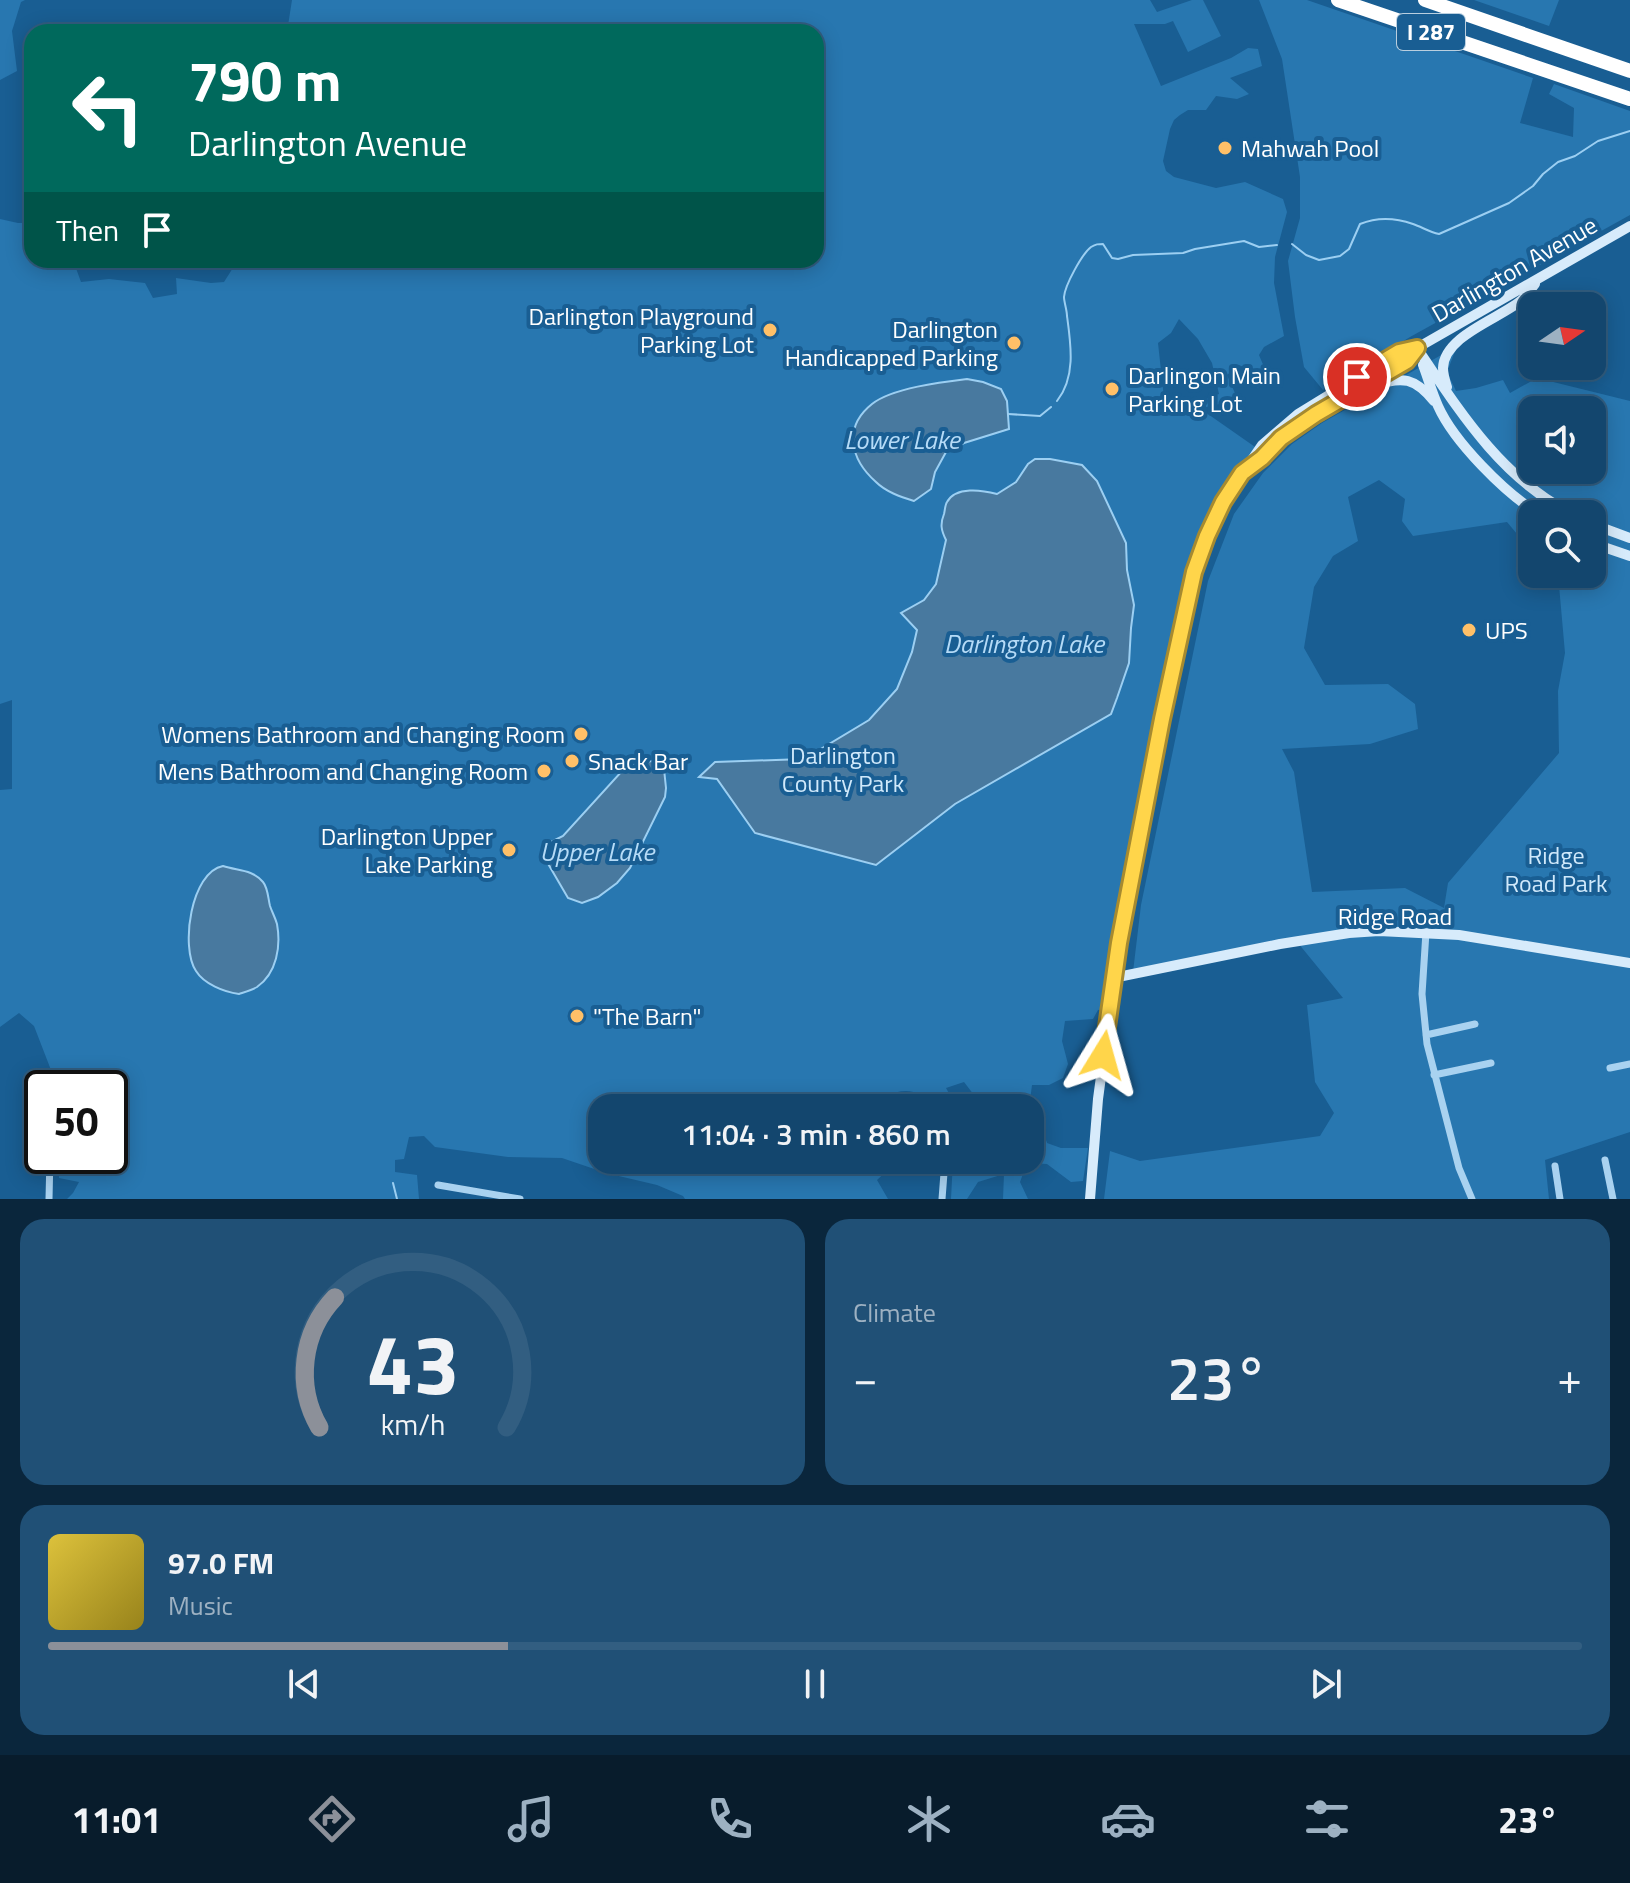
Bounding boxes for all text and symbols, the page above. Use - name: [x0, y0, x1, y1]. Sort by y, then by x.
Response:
- road number: I 287: [1397, 14, 1465, 50]
- text: 790 m: [188, 38, 341, 123]
- icon: left: [56, 56, 160, 160]
- text: Darlington Avenue: [188, 115, 467, 170]
- place label: Mahwah Pool: [1241, 130, 1379, 166]
- marker: Mahwah Pool: [1216, 139, 1234, 157]
- text: Then: [56, 207, 119, 253]
- street label: Darlington Avenue: [1424, 207, 1604, 331]
- icon: arrive: [135, 208, 179, 252]
- north arrow: [1518, 292, 1606, 380]
- map controls: [1518, 292, 1606, 588]
- place label: Darlington Playground Parking Lot: [528, 298, 755, 362]
- place label: Darlington Handicapped Parking: [785, 311, 998, 375]
- marker: Darlington Playground Parking Lot: [761, 321, 779, 339]
- marker: Darlington Handicapped Parking: [1005, 334, 1023, 352]
- pin: [1323, 343, 1391, 411]
- icon: arrive: [1335, 355, 1379, 399]
- place label: Darlingon Main Parking Lot: [1128, 357, 1281, 421]
- marker: Darlingon Main Parking Lot: [1103, 380, 1121, 398]
- button: sound: [1518, 396, 1606, 484]
- water label: Lower Lake: [844, 420, 962, 459]
- button: search: [1518, 500, 1606, 588]
- place label: UPS: [1485, 612, 1528, 648]
- marker: UPS: [1460, 621, 1478, 639]
- water label: Darlington Lake: [944, 624, 1106, 663]
- place label: Womens Bathroom and Changing Room: [161, 716, 565, 752]
- marker: Womens Bathroom and Changing Room: [572, 725, 590, 743]
- park label: Darlington County Park: [782, 737, 905, 801]
- place label: Snack Bar: [588, 743, 688, 779]
- marker: Snack Bar: [563, 752, 581, 770]
- place label: Mens Bathroom and Changing Room: [158, 753, 528, 789]
- marker: Mens Bathroom and Changing Room: [535, 762, 553, 780]
- place label: Darlington Upper Lake Parking: [321, 818, 493, 882]
- water label: Upper Lake: [540, 832, 656, 871]
- park label: Ridge Road Park: [1504, 837, 1608, 901]
- marker: Darlington Upper Lake Parking: [500, 841, 518, 859]
- street label: Ridge Road: [1338, 898, 1452, 934]
- place label: "The Barn": [593, 998, 702, 1034]
- marker: "The Barn": [568, 1007, 586, 1025]
- position arrow: [1061, 1013, 1145, 1097]
- speed limit sign: 50: [24, 1070, 128, 1174]
- text: 11:04 · 3 min · 860 m: [681, 1111, 951, 1157]
- text: Climate: [853, 1293, 936, 1332]
- text: 43: [366, 1300, 459, 1426]
- text: 23°: [1167, 1332, 1268, 1423]
- text: −: [853, 1344, 878, 1411]
- text: +: [1557, 1344, 1582, 1411]
- text: km/h: [380, 1403, 445, 1446]
- text: 97.0 FM: [168, 1540, 274, 1586]
- text: Music: [168, 1586, 233, 1625]
- icon: previous: [282, 1662, 326, 1706]
- icon: pause: [793, 1662, 837, 1706]
- icon: next: [1304, 1662, 1348, 1706]
- icon: directions: [304, 1791, 360, 1847]
- icon: music: [503, 1791, 559, 1847]
- icon: phone: [702, 1791, 758, 1847]
- icon: climate: [901, 1791, 957, 1847]
- icon: car: [1100, 1791, 1156, 1847]
- icon: filters: [1299, 1791, 1355, 1847]
- text: 11:01: [71, 1792, 161, 1847]
- text: 23°: [1498, 1792, 1558, 1847]

